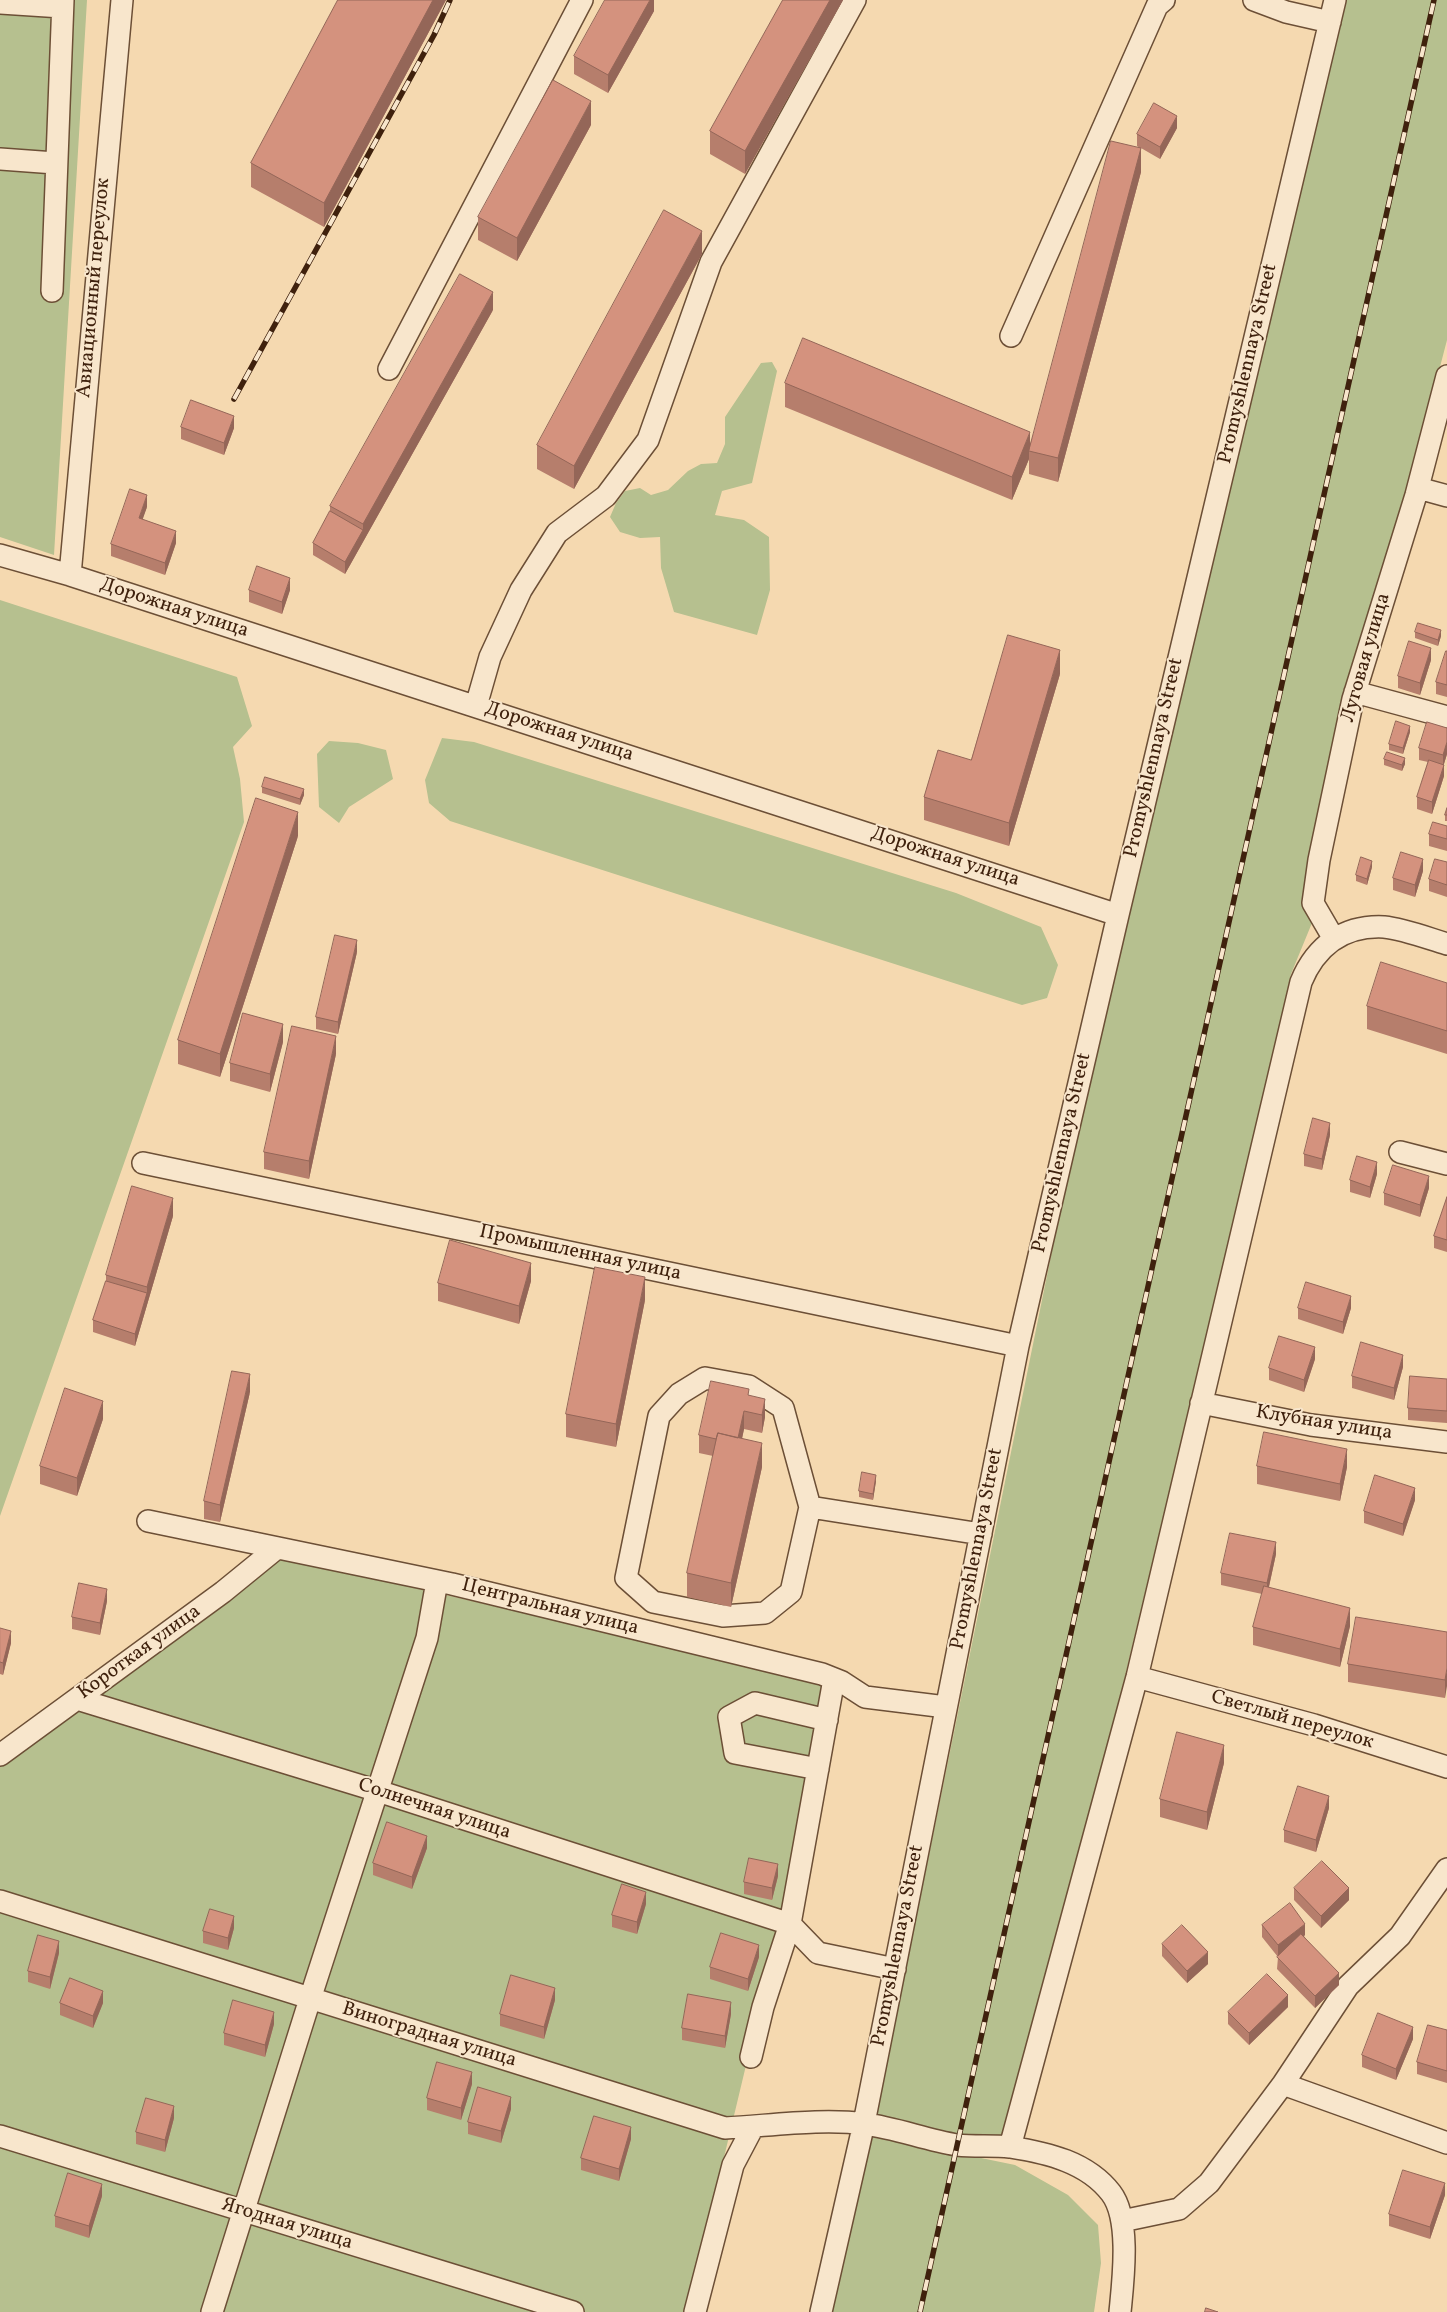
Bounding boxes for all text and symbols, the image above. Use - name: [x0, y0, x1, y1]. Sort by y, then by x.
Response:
- street label: Авиационный переулок: [73, 177, 117, 399]
- street label: Promyshlennaya Street: [1214, 262, 1284, 466]
- street label: Дорожная улица: [97, 574, 251, 644]
- street label: Луговая улица: [1337, 591, 1397, 725]
- street label: Promyshlennaya Street: [1120, 656, 1190, 860]
- street label: Дорожная улица: [482, 698, 636, 768]
- street label: Дорожная улица: [868, 823, 1022, 893]
- street label: Promyshlennaya Street: [1028, 1051, 1098, 1255]
- street label: Промышленная улица: [477, 1221, 683, 1287]
- street label: Клубная улица: [1254, 1401, 1394, 1447]
- street label: Promyshlennaya Street: [947, 1446, 1009, 1652]
- street label: Центральная улица: [459, 1574, 641, 1642]
- street label: Короткая улица: [74, 1600, 206, 1706]
- street label: Светлый переулок: [1208, 1686, 1376, 1756]
- street label: Солнечная улица: [355, 1774, 513, 1846]
- street label: Promyshlennaya Street: [868, 1843, 930, 2049]
- street label: Виноградная улица: [339, 1998, 519, 2074]
- street label: Ягодная улица: [219, 2194, 355, 2256]

